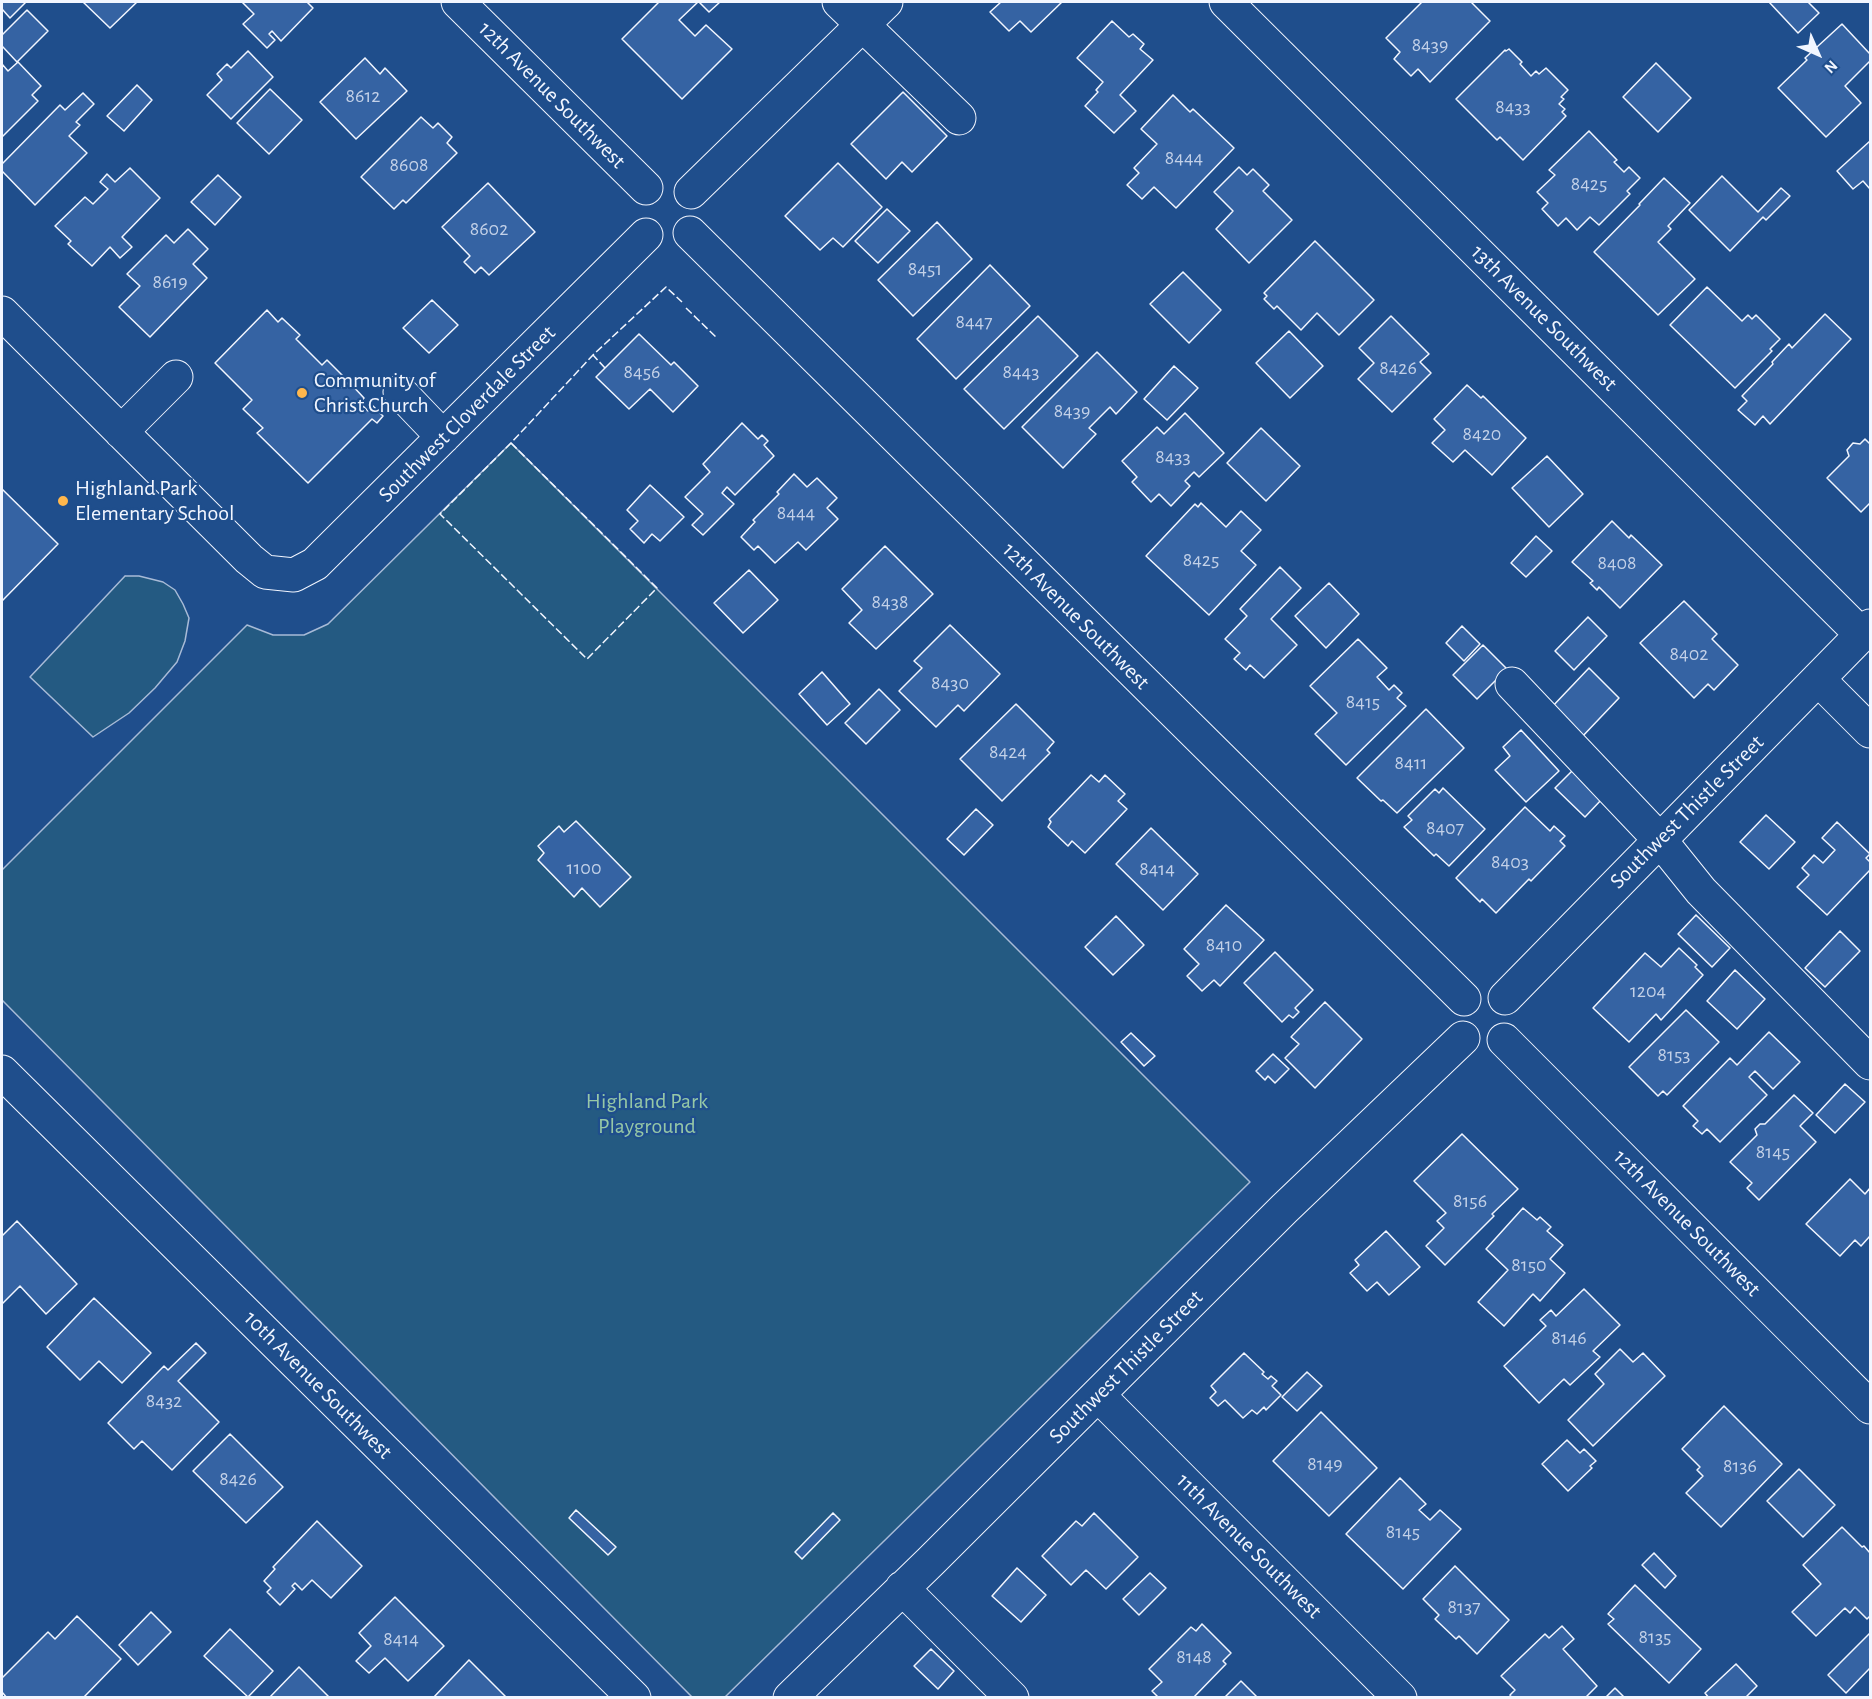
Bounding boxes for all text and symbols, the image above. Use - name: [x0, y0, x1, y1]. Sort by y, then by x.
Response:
- street label: 12th Avenue Southwest: [473, 16, 631, 174]
- north arrow: [1788, 24, 1848, 84]
- house number: 8439: [1412, 33, 1448, 57]
- text: N: [1821, 57, 1840, 76]
- house number: 8612: [346, 84, 380, 108]
- house number: 8433: [1495, 95, 1531, 119]
- house number: 8444: [1165, 146, 1203, 170]
- house number: 8608: [390, 153, 428, 177]
- house number: 8425: [1571, 172, 1607, 196]
- house number: 8602: [470, 217, 508, 241]
- street label: 13th Avenue Southwest: [1465, 239, 1623, 397]
- house number: 8451: [908, 257, 942, 281]
- house number: 8619: [152, 270, 188, 294]
- house number: 8447: [955, 310, 993, 334]
- street label: Southwest Cloverdale Street: [373, 320, 561, 508]
- house number: 8426: [1379, 356, 1417, 380]
- house number: 8456: [624, 360, 660, 384]
- house number: 8443: [1003, 360, 1039, 384]
- place label: Community of Christ Church: [314, 367, 435, 418]
- marker: Community of Christ Church: [295, 386, 309, 400]
- house number: 8439: [1054, 399, 1090, 423]
- house number: 8420: [1463, 422, 1501, 446]
- house number: 8433: [1155, 445, 1191, 469]
- place label: Highland Park Elementary School: [75, 475, 234, 526]
- marker: Highland Park Elementary School: [56, 494, 70, 508]
- house number: 8444: [777, 501, 815, 525]
- street label: 12th Avenue Southwest: [997, 537, 1155, 695]
- house number: 8425: [1183, 548, 1219, 572]
- house number: 8408: [1597, 551, 1637, 575]
- house number: 8438: [872, 590, 908, 614]
- house number: 8402: [1670, 642, 1708, 666]
- house number: 8430: [931, 671, 969, 695]
- house number: 8415: [1346, 690, 1380, 714]
- street label: Southwest Thistle Street: [1605, 730, 1769, 894]
- house number: 8424: [989, 740, 1027, 764]
- house number: 8411: [1395, 751, 1427, 775]
- house number: 8407: [1426, 816, 1464, 840]
- house number: 8403: [1491, 850, 1529, 874]
- house number: 1100: [567, 856, 601, 880]
- house number: 8414: [1139, 857, 1175, 881]
- house number: 8410: [1206, 933, 1242, 957]
- house number: 1204: [1630, 979, 1666, 1003]
- house number: 8153: [1658, 1043, 1690, 1067]
- park label: Highland Park Playground: [586, 1088, 708, 1140]
- house number: 8145: [1756, 1140, 1790, 1164]
- street label: 12th Avenue Southwest: [1608, 1144, 1766, 1302]
- house number: 8156: [1453, 1189, 1487, 1213]
- house number: 8150: [1511, 1253, 1547, 1277]
- street label: Southwest Thistle Street: [1044, 1285, 1208, 1449]
- street label: 10th Avenue Southwest: [238, 1305, 398, 1465]
- house number: 8146: [1551, 1326, 1587, 1350]
- house number: 8432: [146, 1389, 182, 1413]
- house number: 8149: [1307, 1452, 1343, 1476]
- house number: 8136: [1723, 1454, 1757, 1478]
- house number: 8426: [219, 1467, 257, 1491]
- street label: 11th Avenue Southwest: [1171, 1468, 1327, 1624]
- house number: 8145: [1386, 1520, 1420, 1544]
- house number: 8137: [1448, 1595, 1480, 1619]
- house number: 8135: [1639, 1625, 1671, 1649]
- house number: 8414: [383, 1627, 419, 1651]
- house number: 8148: [1176, 1645, 1212, 1669]

